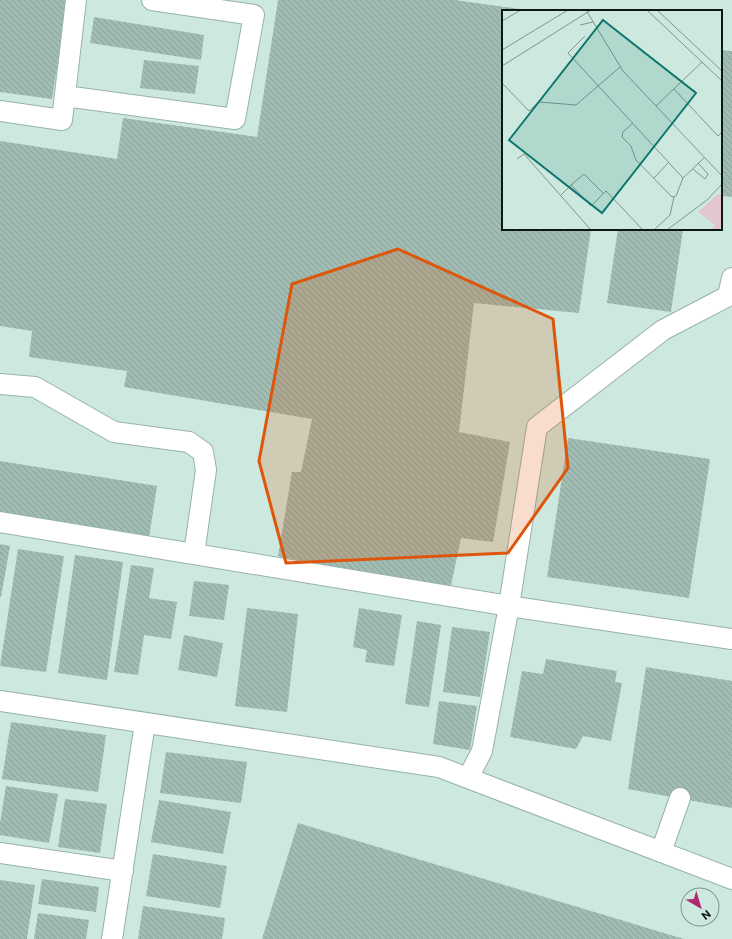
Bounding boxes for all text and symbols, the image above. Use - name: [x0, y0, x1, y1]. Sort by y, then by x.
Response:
- inset map: [502, 10, 722, 230]
- north arrow: [680, 887, 720, 927]
- text: N: [699, 908, 714, 923]

